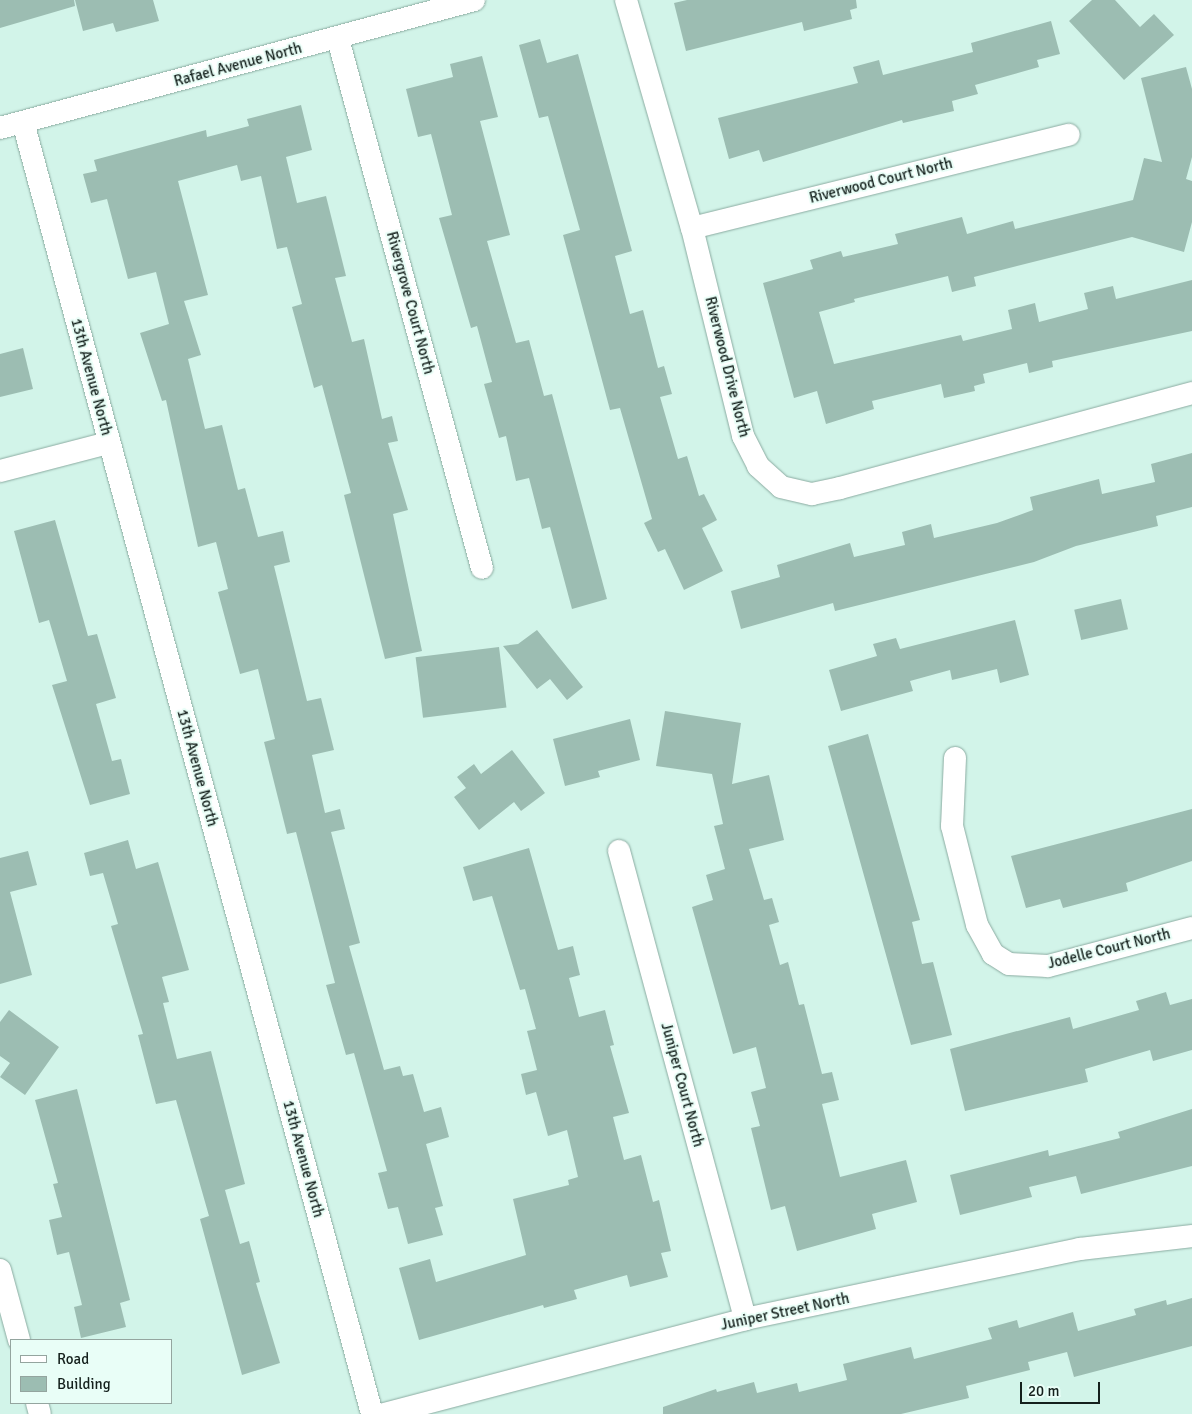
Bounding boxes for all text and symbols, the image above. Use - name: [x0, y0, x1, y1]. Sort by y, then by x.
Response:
- street label: Rafael Avenue North: [172, 39, 304, 91]
- street label: Riverwood Court North: [808, 154, 954, 208]
- street label: Rivergrove Court North: [382, 230, 438, 376]
- street label: Riverwood Drive North: [701, 295, 753, 439]
- street label: 13th Avenue North: [67, 317, 115, 437]
- street label: 13th Avenue North: [173, 708, 221, 828]
- street label: Jodelle Court North: [1046, 925, 1172, 973]
- street label: Juniper Court North: [657, 1021, 707, 1149]
- street label: 13th Avenue North: [279, 1099, 327, 1219]
- street label: Juniper Street North: [719, 1290, 851, 1334]
- legend: [10, 1339, 172, 1404]
- text: Road: [57, 1350, 89, 1368]
- scale bar: [1022, 1372, 1102, 1404]
- text: Building: [57, 1375, 111, 1393]
- text: 20 m: [1028, 1382, 1059, 1400]

